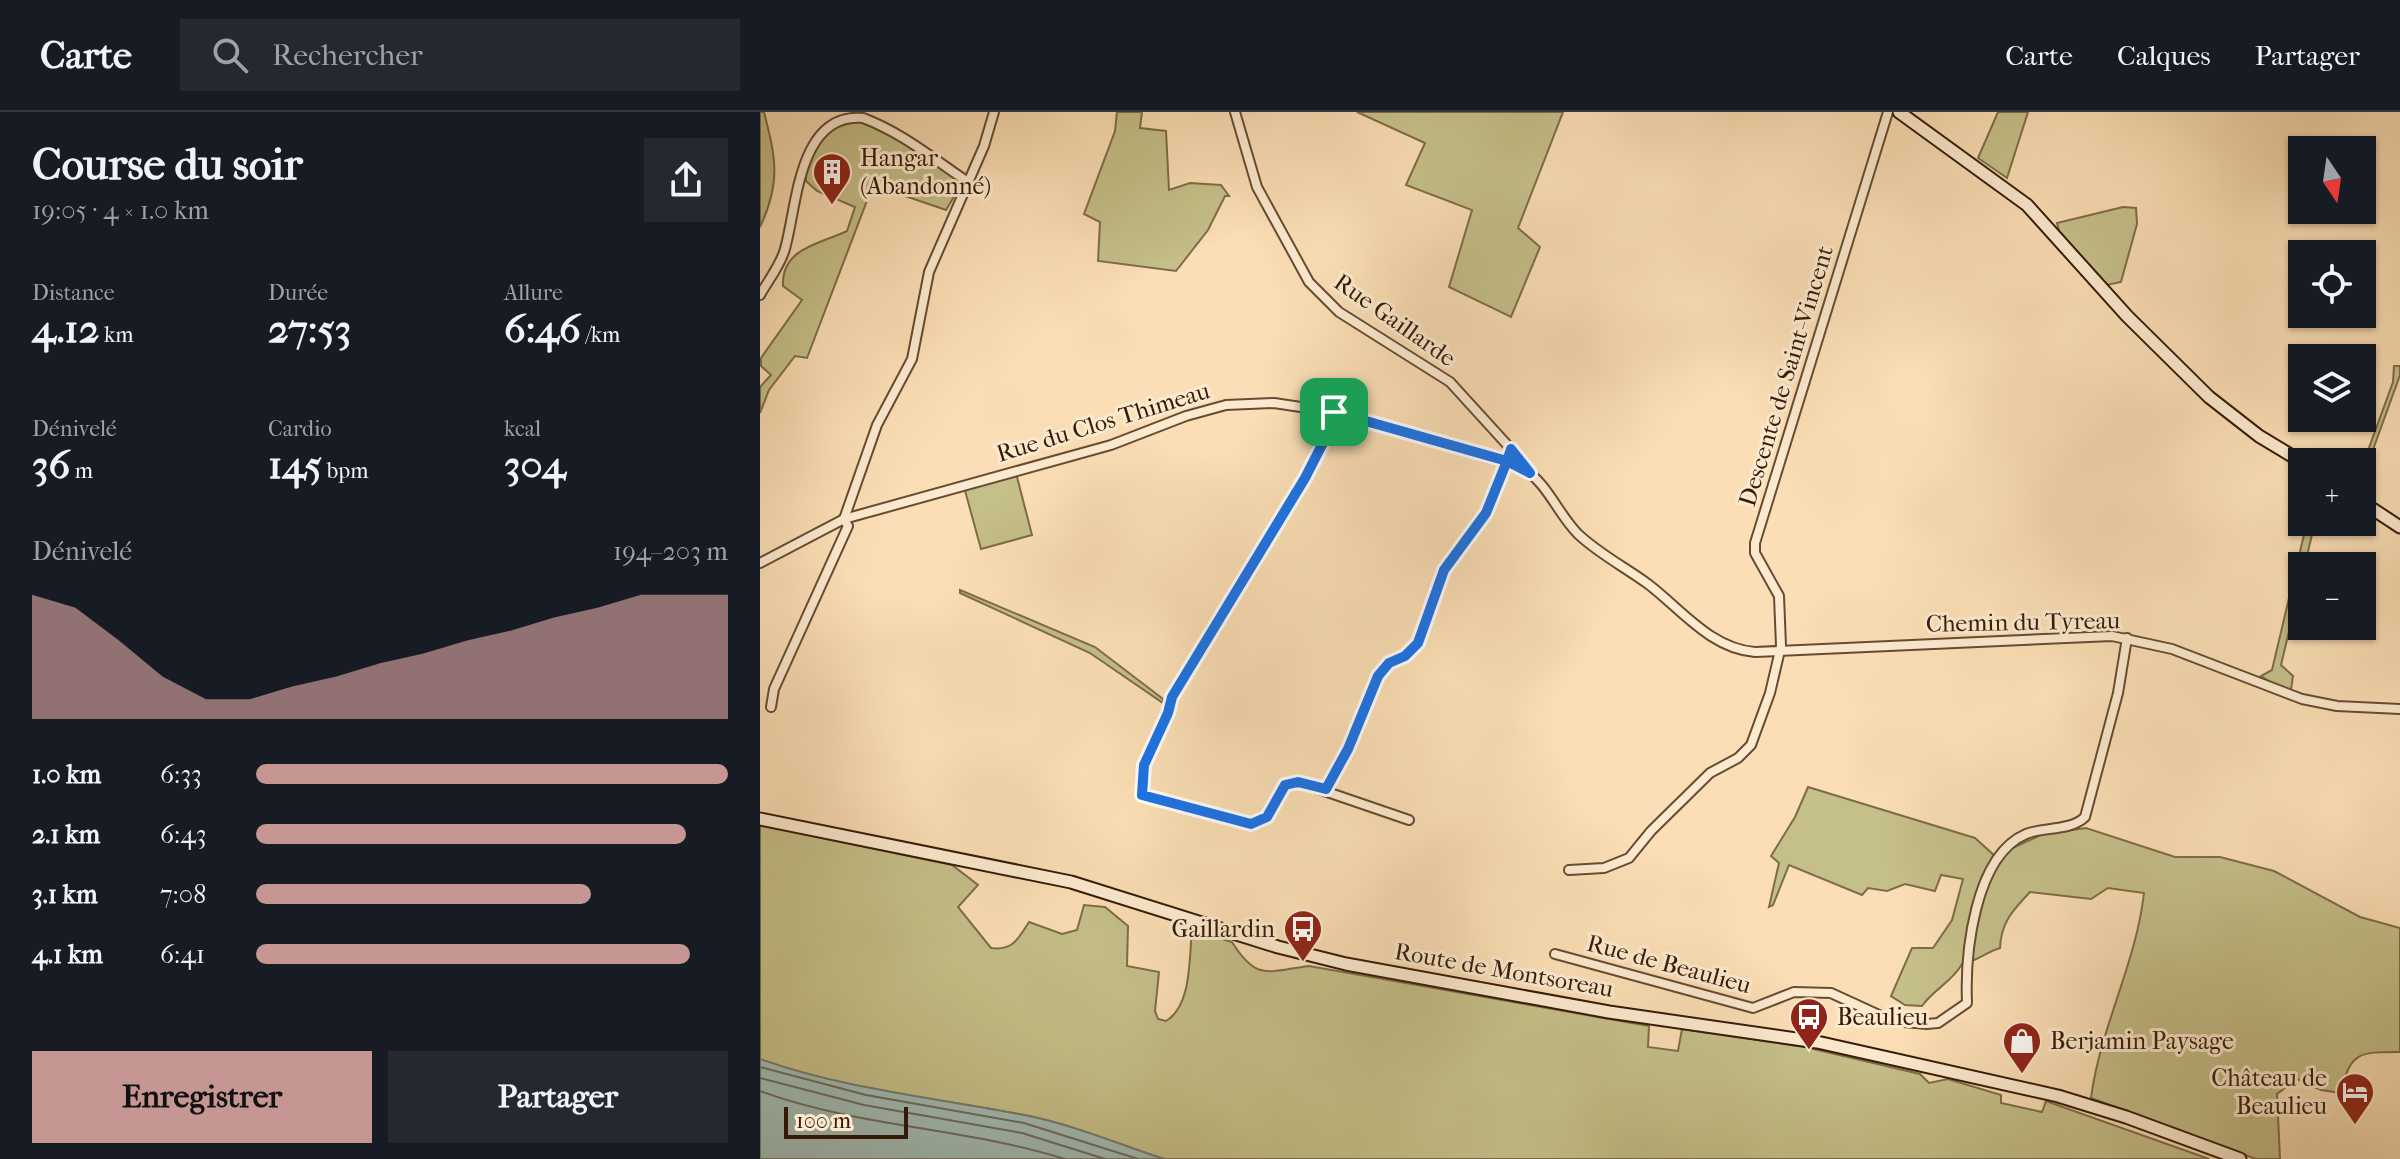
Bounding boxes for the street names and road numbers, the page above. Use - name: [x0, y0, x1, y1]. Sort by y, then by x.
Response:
- street label: Descente de Saint-Vincent: [1733, 242, 1839, 510]
- street label: Rue Gaillarde: [1329, 268, 1461, 372]
- street label: Rue du Clos Thimeau: [993, 376, 1213, 468]
- street label: Chemin du Tyreau: [1926, 606, 2121, 638]
- street label: Rue de Beaulieu: [1584, 929, 1754, 999]
- street label: Route de Montsoreau: [1392, 937, 1616, 1003]

